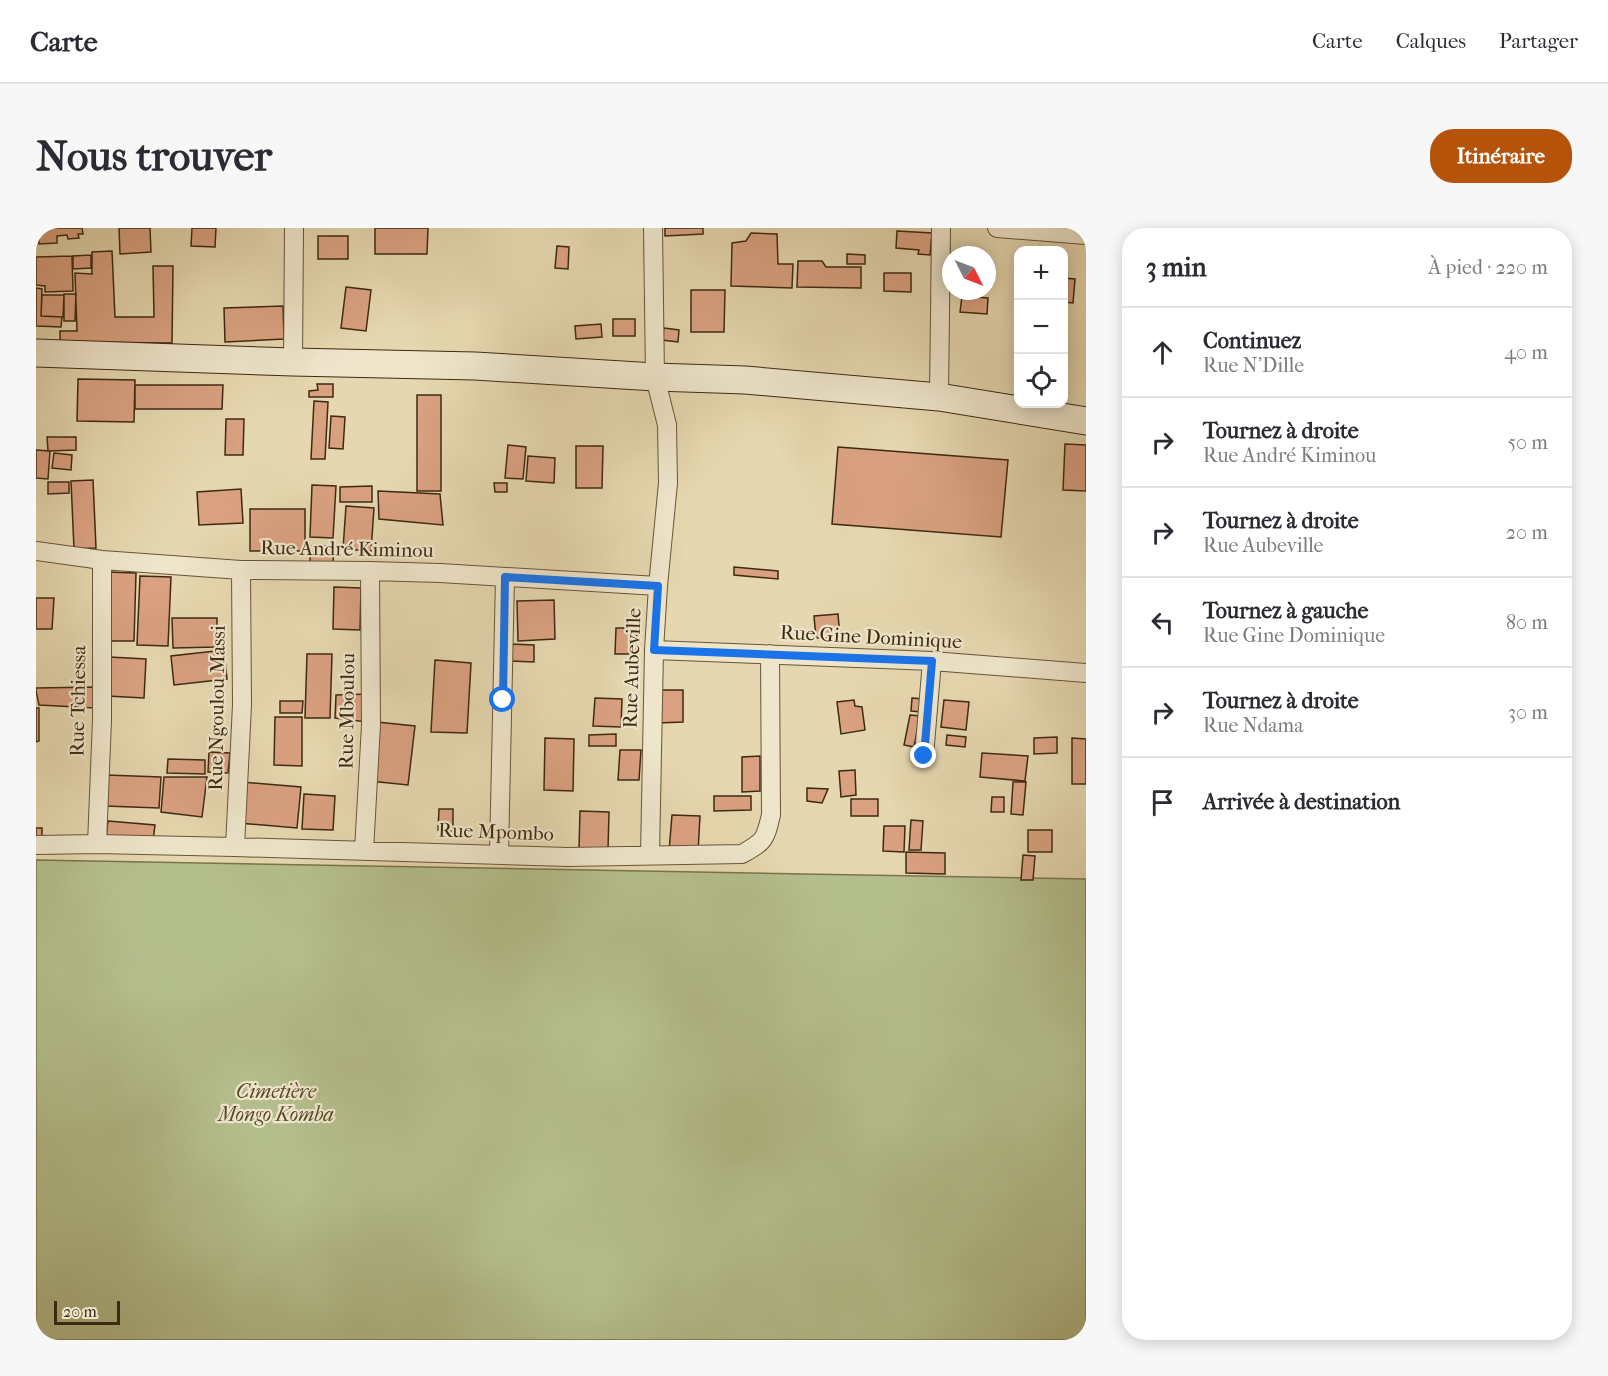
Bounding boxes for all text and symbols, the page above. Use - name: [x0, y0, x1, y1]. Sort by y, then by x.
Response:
- text: Carte: [30, 25, 98, 58]
- text: Carte: [1312, 29, 1363, 53]
- text: Calques: [1396, 29, 1466, 53]
- text: Partager: [1499, 29, 1578, 53]
- button: Itinéraire: [1430, 129, 1572, 183]
- text: Nous trouver: [36, 132, 272, 181]
- north arrow: [942, 246, 996, 300]
- map controls: [1014, 246, 1068, 408]
- button: +: [1014, 246, 1068, 300]
- text: 3 min: [1146, 252, 1207, 283]
- text: À pied · 220 m: [1428, 256, 1548, 279]
- button: −: [1014, 300, 1068, 354]
- text: Continuez: [1203, 328, 1301, 354]
- icon: ahead: [1146, 336, 1179, 369]
- text: 40 m: [1504, 341, 1548, 364]
- button: locate: [1014, 354, 1068, 408]
- text: Rue N'Dille: [1203, 354, 1304, 377]
- text: Tournez à droite: [1203, 418, 1359, 444]
- icon: right: [1146, 426, 1179, 459]
- text: 50 m: [1507, 431, 1548, 454]
- text: Rue André Kiminou: [1203, 444, 1376, 467]
- text: Tournez à droite: [1203, 508, 1359, 534]
- icon: right: [1146, 516, 1179, 549]
- text: 20 m: [1506, 521, 1548, 544]
- text: Rue Aubeville: [1203, 534, 1324, 557]
- street label: Rue André Kiminou: [260, 536, 435, 562]
- text: Tournez à gauche: [1203, 598, 1368, 624]
- icon: left: [1146, 606, 1179, 639]
- street label: Rue Aubeville: [618, 607, 646, 729]
- text: 80 m: [1506, 611, 1548, 634]
- street label: Rue Gine Dominique: [779, 621, 963, 653]
- text: Rue Gine Dominique: [1203, 624, 1385, 647]
- street label: Rue Ngoulou Massi: [204, 625, 230, 791]
- street label: Rue Tchiessa: [66, 644, 90, 757]
- street label: Rue Mboulou: [334, 652, 360, 769]
- route start: [489, 686, 515, 712]
- text: Tournez à droite: [1203, 688, 1359, 714]
- icon: right: [1146, 696, 1179, 729]
- text: 30 m: [1508, 701, 1548, 724]
- text: Rue Ndama: [1203, 714, 1303, 737]
- route end: [910, 742, 936, 768]
- icon: arrive: [1146, 786, 1179, 819]
- text: Arrivée à destination: [1203, 789, 1400, 815]
- street label: Rue Mpombo: [438, 818, 554, 846]
- park label: Cimetière Mongo Komba: [216, 1080, 334, 1126]
- scale bar: [54, 1298, 120, 1326]
- text: 20 m: [63, 1302, 97, 1321]

